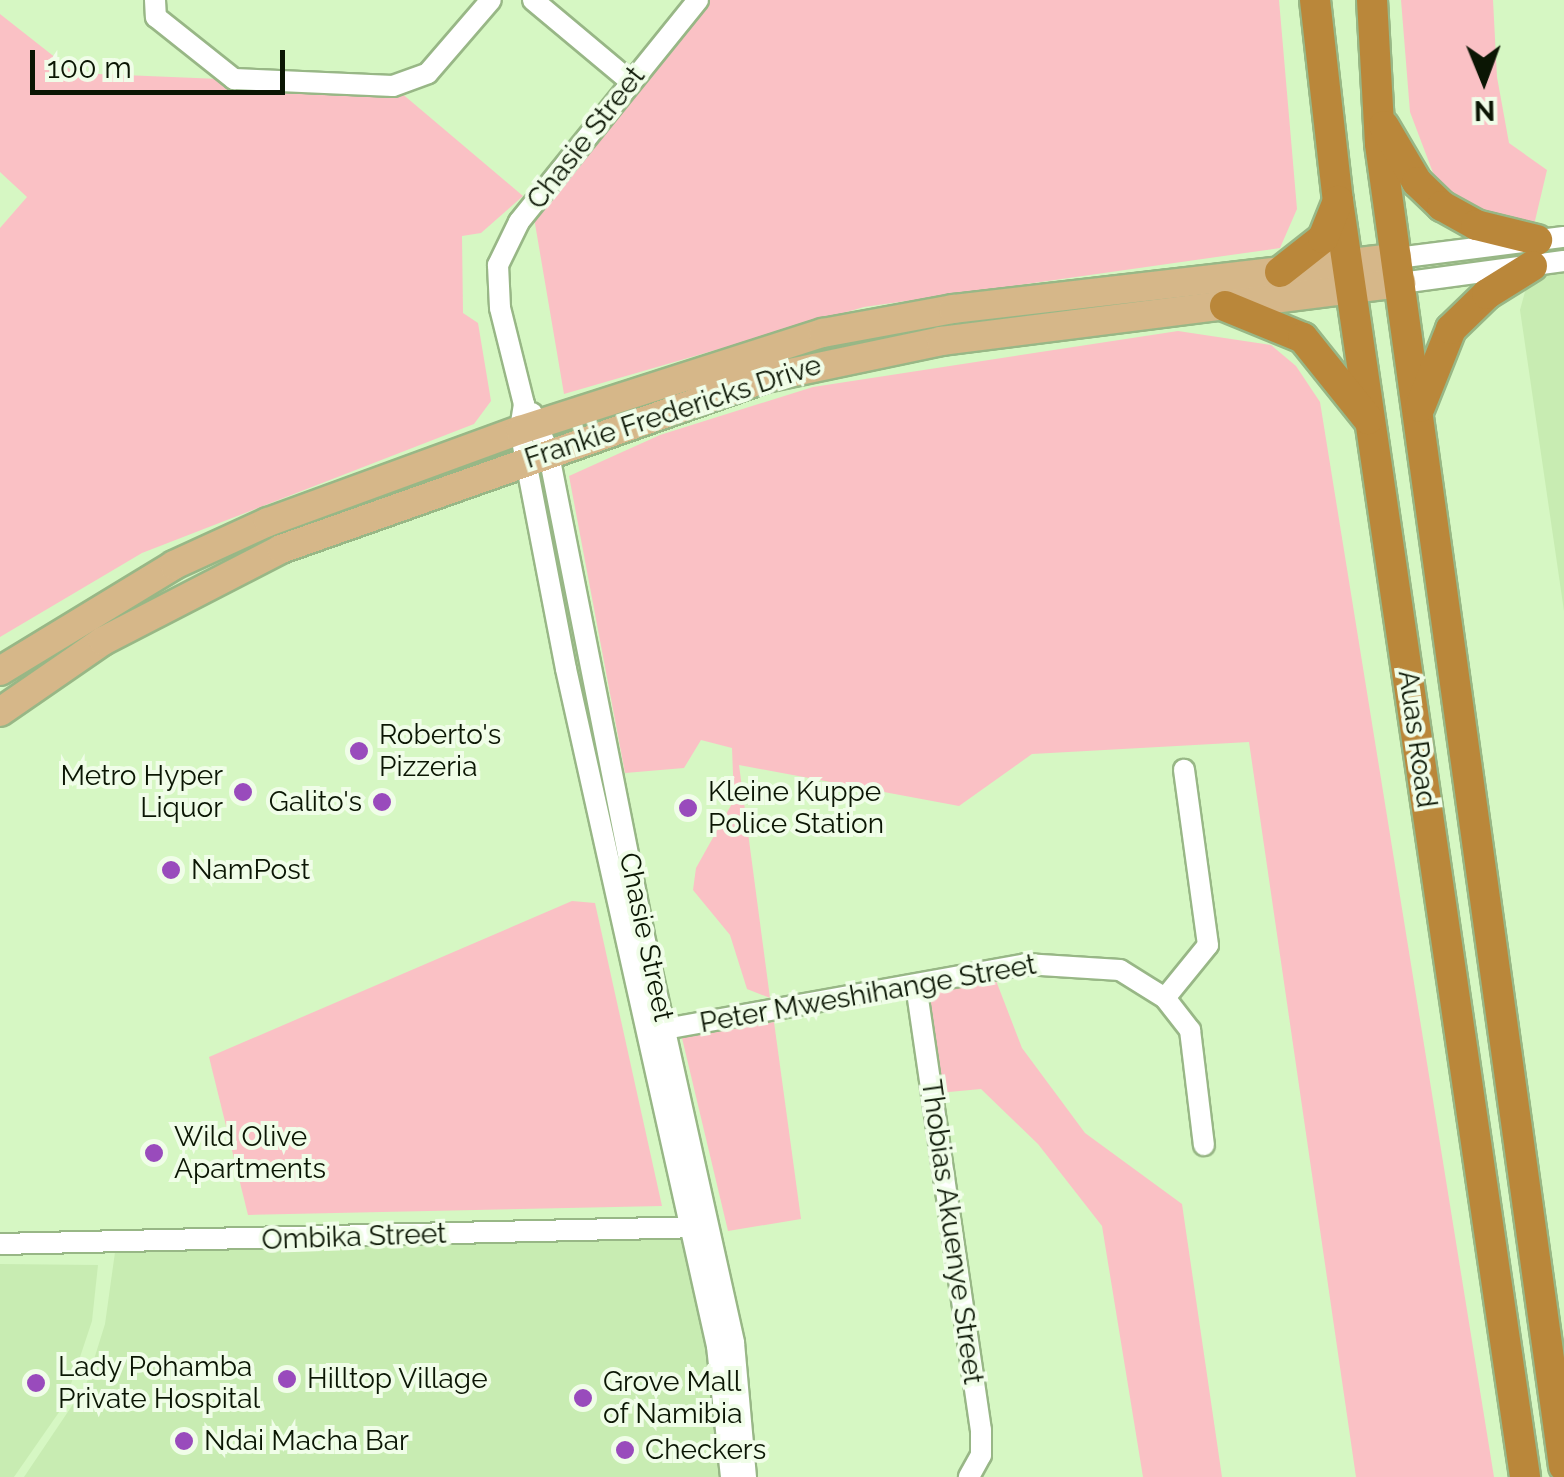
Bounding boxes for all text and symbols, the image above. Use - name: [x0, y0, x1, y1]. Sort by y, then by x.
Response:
- scale bar: [35, 30, 290, 92]
- north arrow: [1434, 30, 1534, 130]
- text: 100 m: [47, 50, 132, 85]
- street label: Chasie Street: [520, 60, 652, 216]
- text: N: [1474, 94, 1496, 127]
- street label: Frankie Fredericks Drive: [520, 348, 826, 476]
- street label: Auas Road: [1391, 668, 1443, 810]
- place label: Roberto's Pizzeria: [379, 718, 501, 784]
- marker: Roberto's Pizzeria: [348, 740, 370, 762]
- place label: Metro Hyper Liquor: [60, 759, 223, 825]
- place label: Kleine Kuppe Police Station: [708, 775, 884, 841]
- marker: Metro Hyper Liquor: [232, 781, 254, 803]
- place label: Galito's: [269, 785, 362, 819]
- marker: Galito's: [371, 791, 393, 813]
- marker: Kleine Kuppe Police Station: [677, 797, 699, 819]
- street label: Chasie Street: [612, 850, 680, 1024]
- place label: NamPost: [191, 853, 310, 887]
- marker: NamPost: [160, 859, 182, 881]
- street label: Peter Mweshihange Street: [697, 948, 1039, 1040]
- street label: Thobias Akuenye Street: [914, 1077, 990, 1387]
- place label: Wild Olive Apartments: [174, 1120, 326, 1186]
- marker: Wild Olive Apartments: [143, 1142, 165, 1164]
- street label: Ombika Street: [261, 1217, 447, 1257]
- place label: Lady Pohamba Private Hospital: [58, 1350, 260, 1416]
- place label: Hilltop Village: [307, 1362, 489, 1396]
- place label: Grove Mall of Namibia: [603, 1365, 743, 1431]
- marker: Hilltop Village: [276, 1368, 298, 1390]
- marker: Lady Pohamba Private Hospital: [23, 1370, 49, 1396]
- marker: Grove Mall of Namibia: [572, 1387, 594, 1409]
- place label: Ndai Macha Bar: [204, 1424, 409, 1458]
- marker: Ndai Macha Bar: [173, 1430, 195, 1452]
- place label: Checkers: [645, 1433, 766, 1467]
- marker: Checkers: [614, 1439, 636, 1461]

